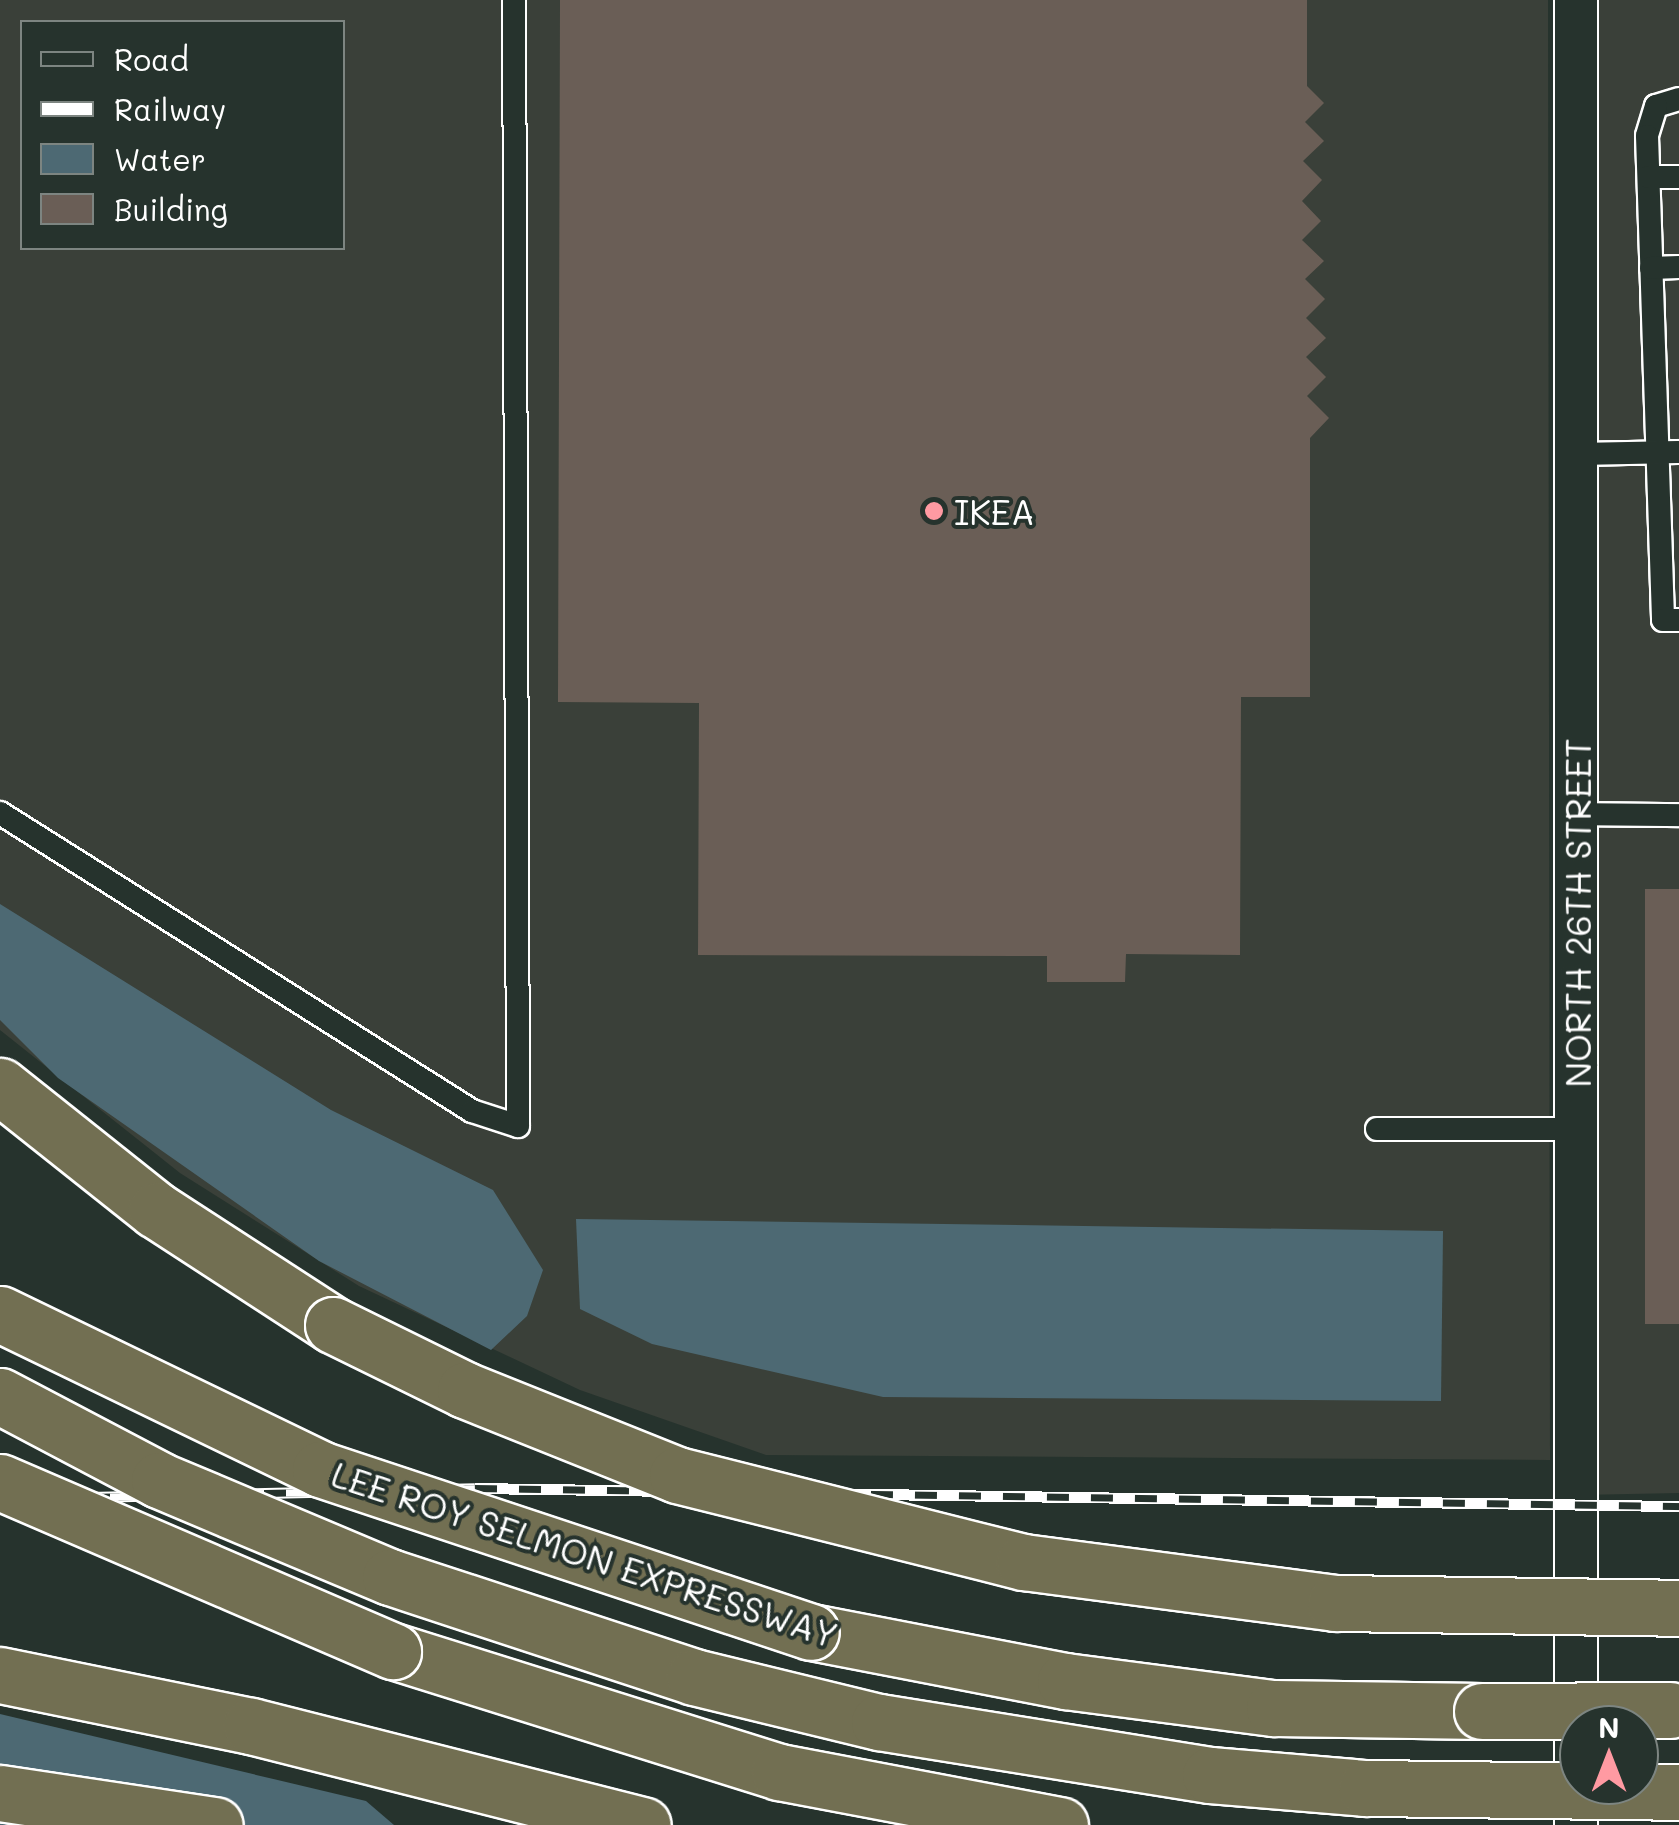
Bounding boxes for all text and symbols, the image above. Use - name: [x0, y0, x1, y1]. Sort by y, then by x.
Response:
- legend: [20, 20, 345, 250]
- text: Road: [114, 39, 189, 79]
- text: Railway: [114, 89, 226, 129]
- text: Water: [114, 139, 206, 179]
- text: Building: [114, 189, 228, 229]
- place label: IKEA: [954, 490, 1035, 532]
- marker: IKEA: [923, 500, 945, 522]
- street label: NORTH 26TH STREET: [1556, 738, 1598, 1088]
- street label: LEE ROY SELMON EXPRESSWAY: [327, 1452, 843, 1656]
- north arrow: [1559, 1705, 1659, 1805]
- text: N: [1598, 1709, 1620, 1745]

